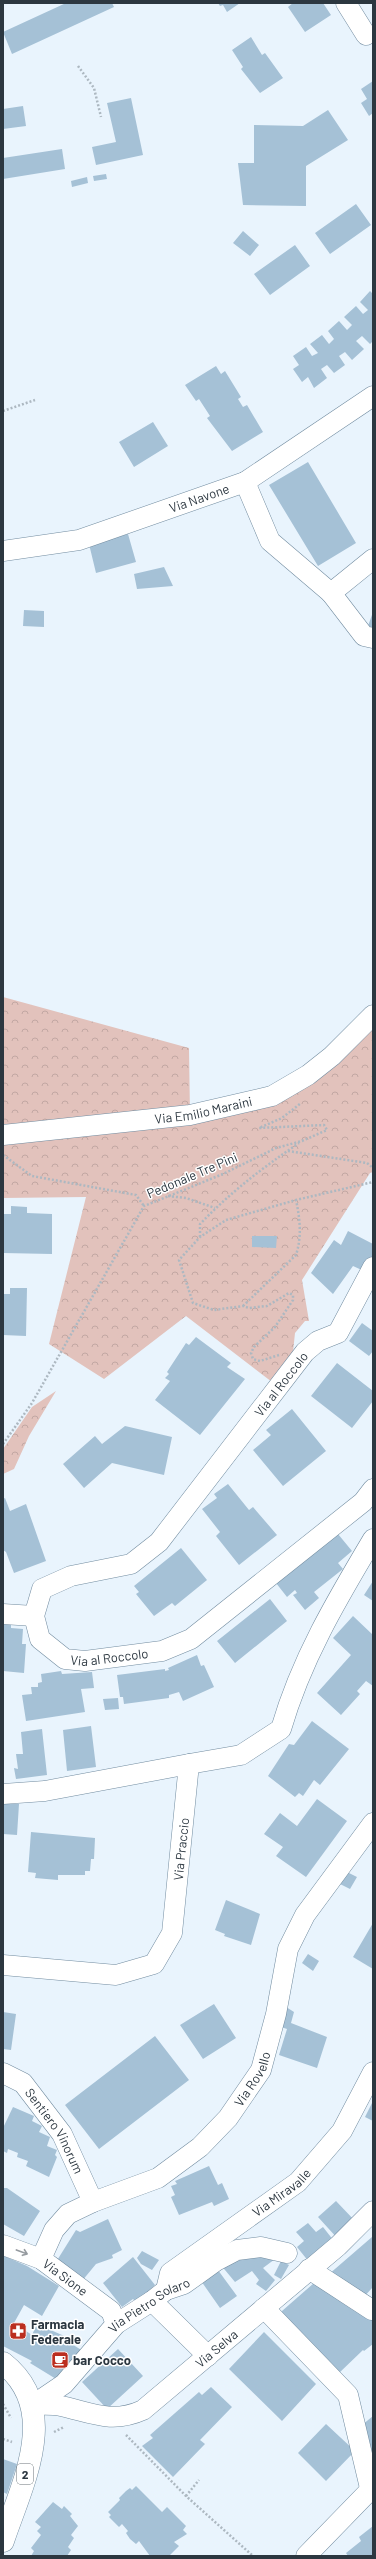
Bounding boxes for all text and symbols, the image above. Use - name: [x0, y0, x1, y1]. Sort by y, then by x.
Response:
- street label: Via Navone: [167, 480, 231, 516]
- street label: Via Emilio Maraini: [154, 1093, 254, 1127]
- street label: Pedonale Tre Pini: [144, 1149, 240, 1201]
- street label: Via al Roccolo: [251, 1348, 311, 1420]
- street label: Via al Roccolo: [70, 1645, 149, 1669]
- street label: Via Praccio: [170, 1817, 192, 1881]
- street label: Via Rovello: [230, 2050, 274, 2109]
- street label: Sentiero Vinorum: [22, 2085, 87, 2176]
- street label: Via Miravalle: [249, 2165, 314, 2220]
- one-way arrow: [15, 2249, 27, 2257]
- street label: Via Sione: [40, 2255, 91, 2299]
- street label: Via Pietro Solaro: [104, 2274, 193, 2336]
- place label: Farmacia Federale: [31, 2316, 85, 2347]
- pharmacy icon: Farmacia Federale: [8, 2321, 28, 2341]
- street label: Via Selva: [192, 2326, 241, 2371]
- cafe icon: bar Cocco: [50, 2350, 70, 2370]
- place label: bar Cocco: [73, 2352, 131, 2368]
- road number: 2: [17, 2464, 33, 2484]

